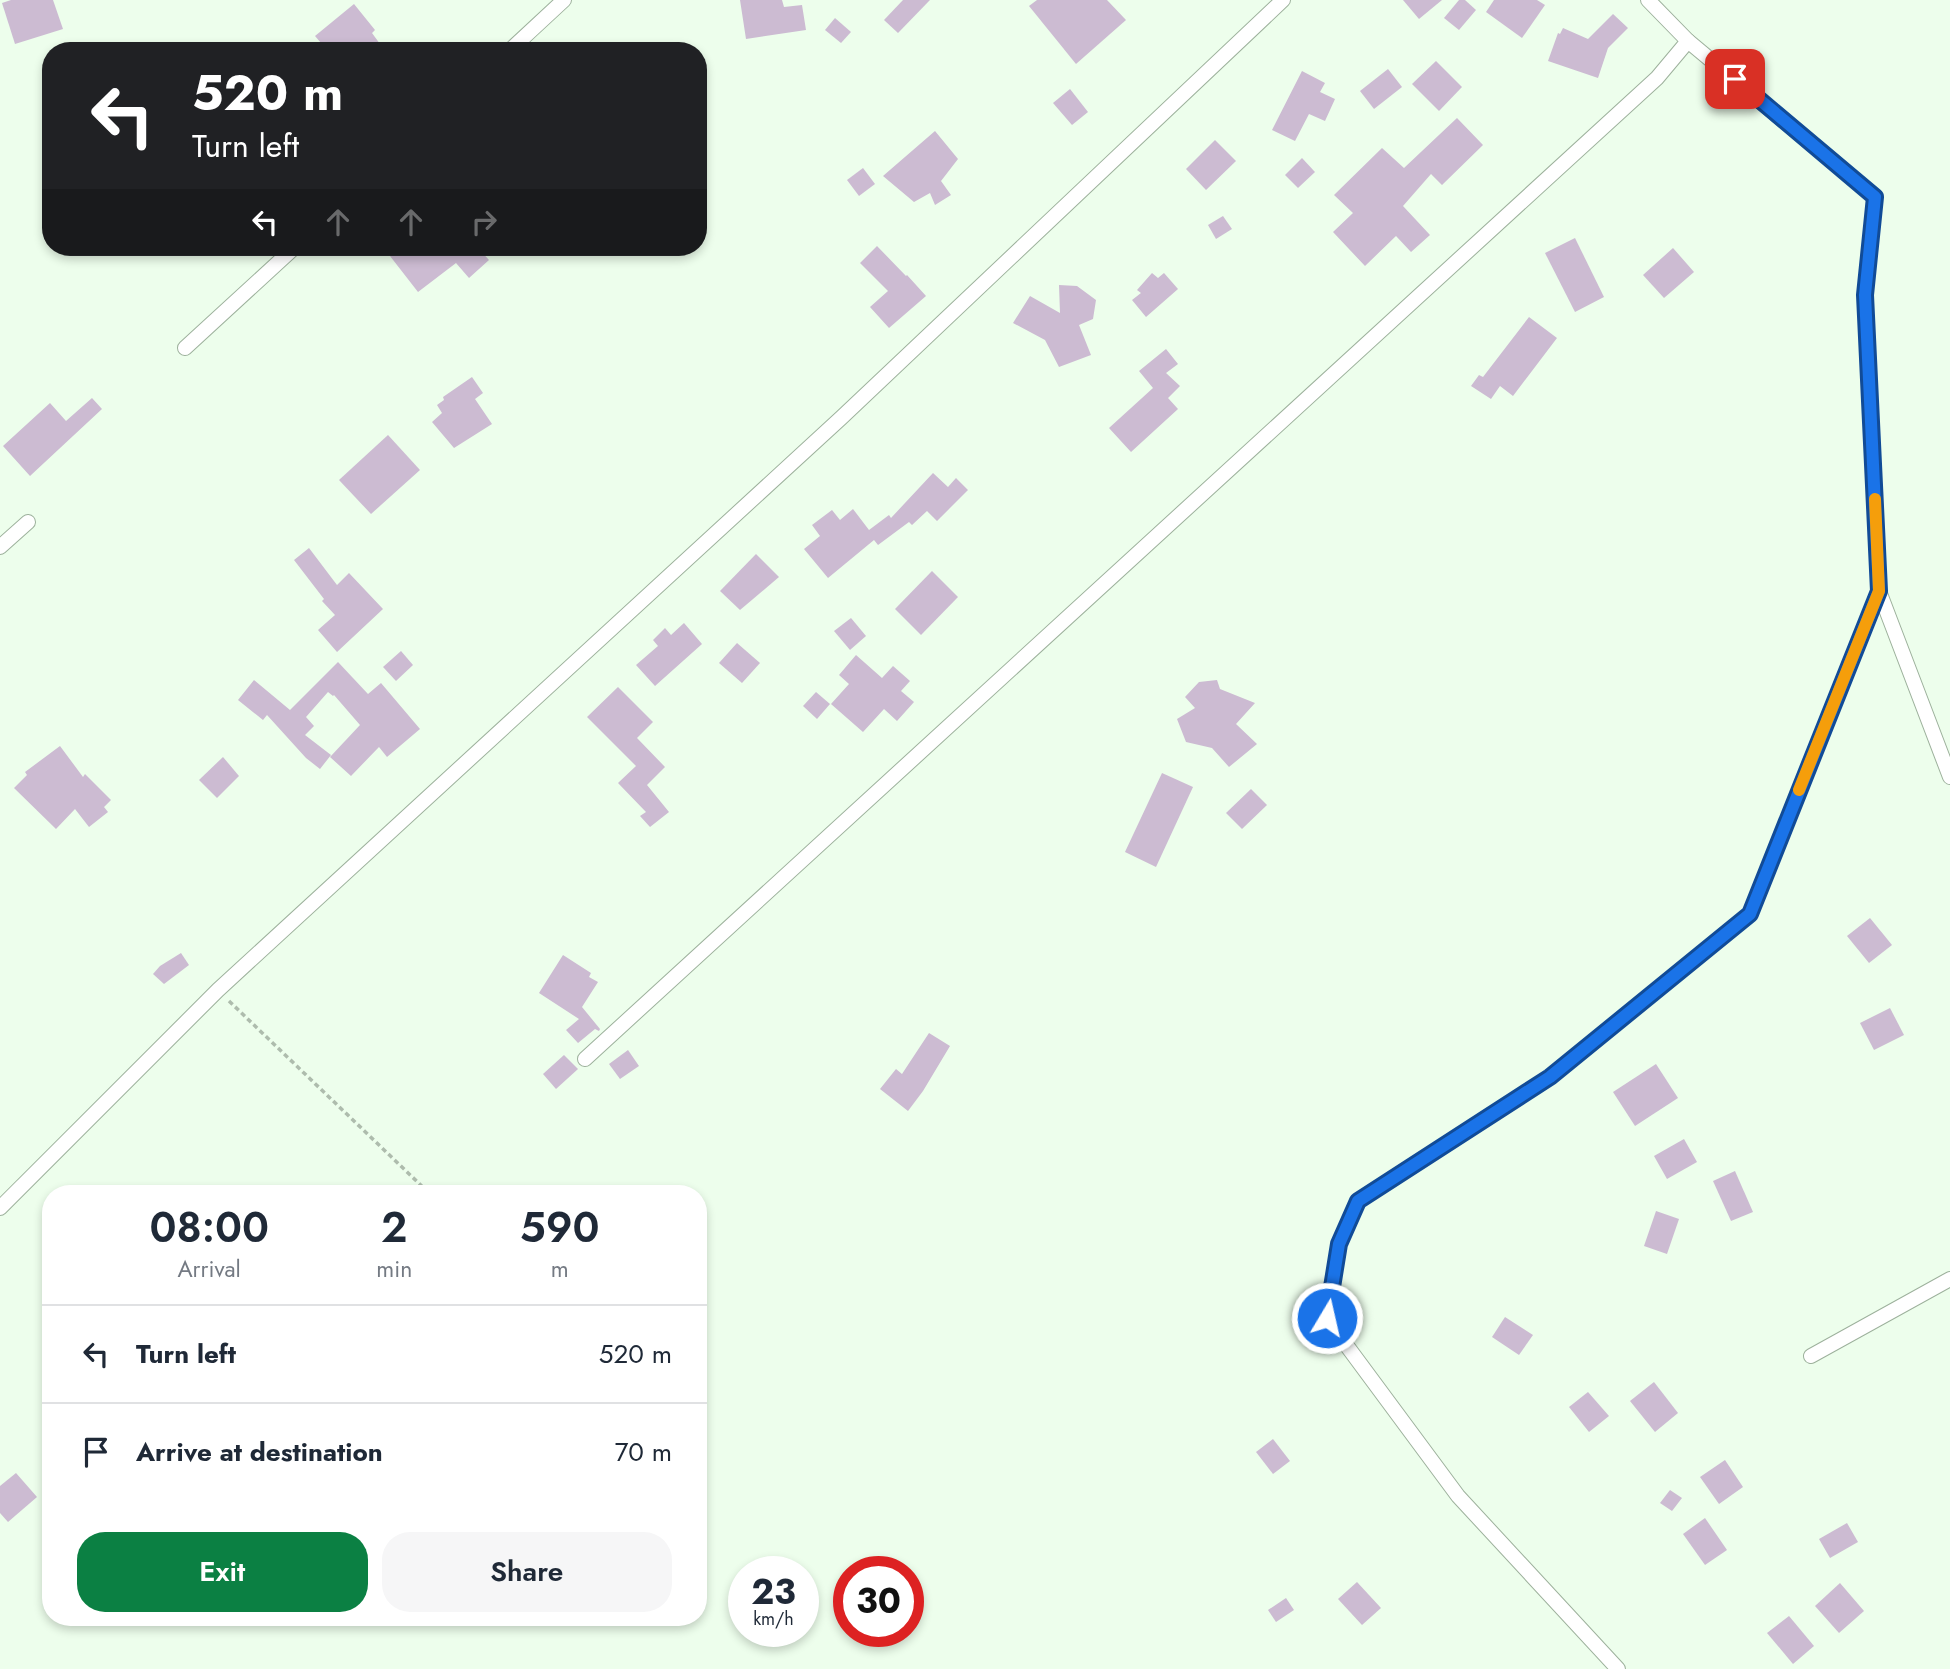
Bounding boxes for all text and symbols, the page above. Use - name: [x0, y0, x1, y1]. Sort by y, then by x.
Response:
- pin: [1705, 49, 1765, 109]
- text: 520 m: [192, 58, 343, 128]
- icon: arrive: [1716, 60, 1754, 98]
- icon: left: [77, 70, 168, 161]
- text: Turn left: [192, 123, 299, 169]
- icon: left: [246, 203, 284, 241]
- icon: ahead: [319, 203, 357, 241]
- icon: ahead: [392, 203, 430, 241]
- icon: right: [465, 203, 503, 241]
- text: 08:00: [149, 1197, 269, 1258]
- text: 2: [381, 1197, 408, 1258]
- text: 590: [520, 1197, 600, 1258]
- text: Arrival: [177, 1252, 241, 1286]
- text: min: [376, 1252, 412, 1286]
- text: m: [551, 1252, 569, 1286]
- position arrow: [1290, 1281, 1364, 1355]
- icon: left: [77, 1335, 115, 1373]
- text: Turn left: [136, 1335, 236, 1373]
- text: 520 m: [599, 1335, 672, 1373]
- icon: arrive: [77, 1433, 115, 1471]
- text: Arrive at destination: [136, 1433, 383, 1471]
- text: 70 m: [615, 1433, 672, 1471]
- button: Exit: [77, 1532, 368, 1612]
- button: Share: [382, 1532, 672, 1612]
- speed limit sign: 30: [833, 1556, 924, 1647]
- text: 23: [751, 1567, 796, 1617]
- text: km/h: [753, 1606, 794, 1632]

